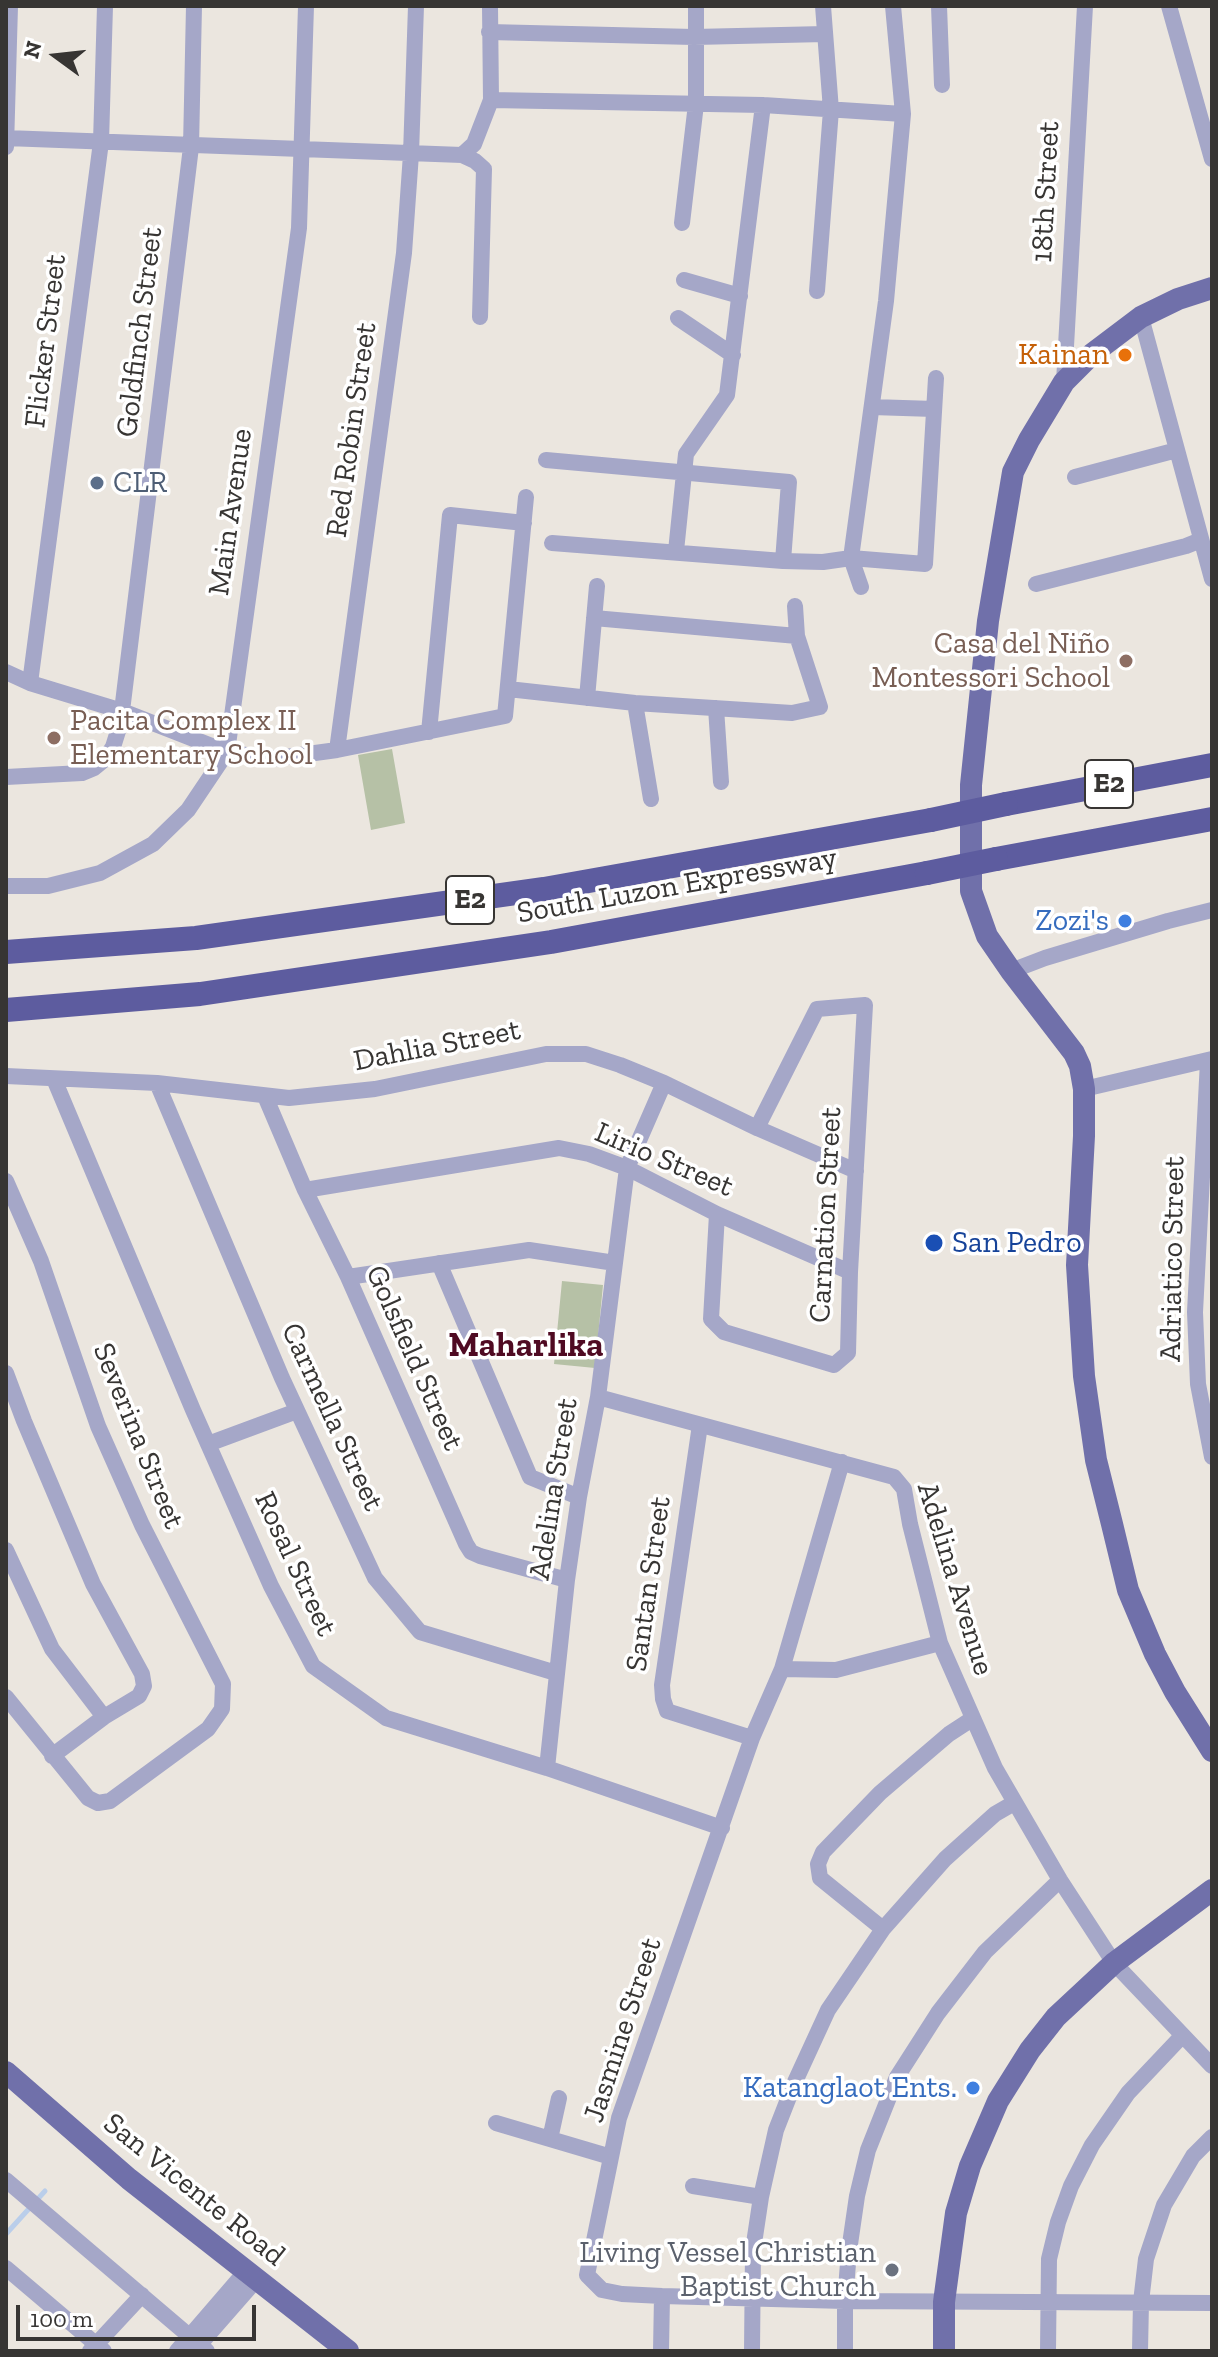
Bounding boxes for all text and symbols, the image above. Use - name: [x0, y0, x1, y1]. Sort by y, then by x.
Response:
- north arrow: [16, 16, 96, 96]
- text: N: [17, 38, 48, 61]
- street label: 18th Street: [1024, 120, 1068, 264]
- street label: Goldfinch Street: [109, 225, 171, 439]
- street label: Flicker Street: [17, 252, 75, 430]
- street label: Red Robin Street: [319, 320, 385, 540]
- place label: Kainan: [1018, 337, 1109, 373]
- marker: Kainan: [1116, 346, 1134, 364]
- street label: Main Avenue: [201, 426, 261, 598]
- place label: CLR: [113, 465, 167, 501]
- marker: CLR: [88, 474, 106, 492]
- place label: Casa del Niño Montessori School: [872, 626, 1110, 696]
- marker: Casa del Niño Montessori School: [1117, 652, 1135, 670]
- place label: Pacita Complex II Elementary School: [70, 703, 313, 774]
- marker: Pacita Complex II Elementary School: [45, 729, 63, 747]
- road number: E2: [1085, 760, 1133, 808]
- street label: South Luzon Expressway: [514, 840, 840, 932]
- road number: E2: [446, 876, 494, 924]
- place label: Zozi's: [1035, 903, 1109, 939]
- marker: Zozi's: [1116, 912, 1134, 930]
- street label: Dahlia Street: [351, 1012, 523, 1080]
- street label: Carnation Street: [802, 1106, 850, 1324]
- street label: Lirio Street: [589, 1115, 739, 1205]
- street label: Adriatico Street: [1153, 1156, 1193, 1362]
- place label: San Pedro: [952, 1225, 1082, 1261]
- marker: San Pedro: [923, 1232, 945, 1254]
- street label: Golsfield Street: [357, 1260, 471, 1456]
- street label: Carmella Street: [273, 1318, 391, 1516]
- district label: Maharlika: [448, 1326, 604, 1366]
- street label: Severina Street: [84, 1338, 192, 1534]
- street label: Adelina Street: [522, 1396, 586, 1582]
- street label: Adelina Avenue: [909, 1478, 1001, 1680]
- street label: Rosal Street: [246, 1486, 344, 1642]
- street label: Santan Street: [619, 1494, 679, 1674]
- street label: Jasmine Street: [576, 1933, 670, 2127]
- place label: Katanglaot Ents.: [743, 2070, 957, 2106]
- marker: Katanglaot Ents.: [964, 2079, 982, 2097]
- street label: San Vicente Road: [96, 2106, 292, 2274]
- place label: Living Vessel Christian Baptist Church: [579, 2235, 876, 2306]
- marker: Living Vessel Christian Baptist Church: [883, 2261, 901, 2279]
- scale bar: [20, 2289, 260, 2339]
- text: 100 m: [30, 2304, 93, 2333]

